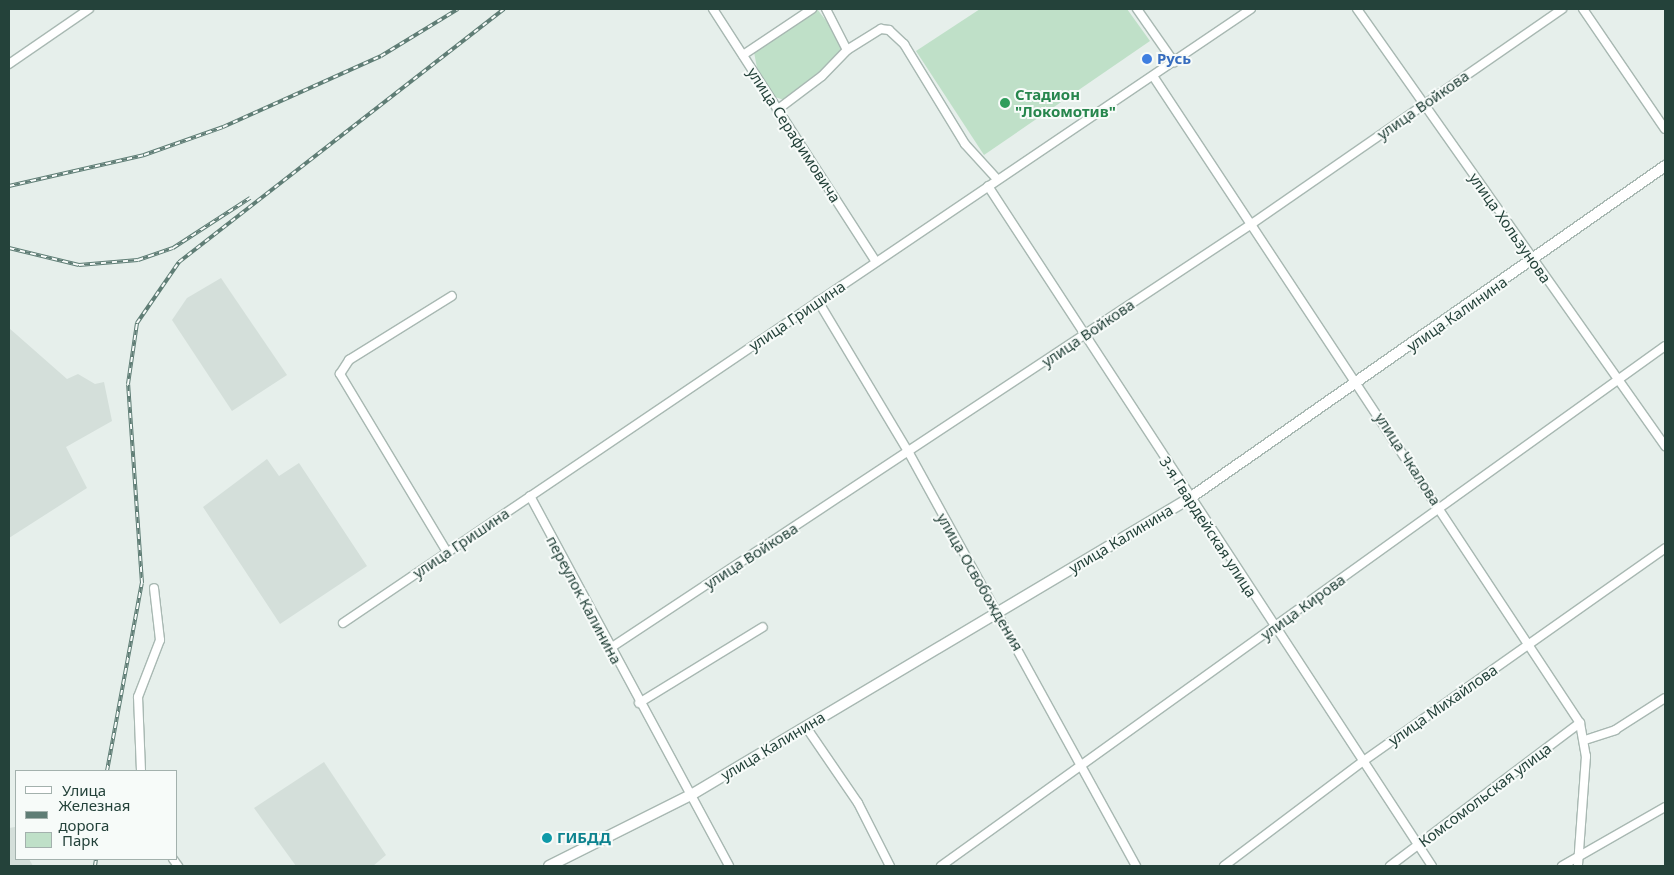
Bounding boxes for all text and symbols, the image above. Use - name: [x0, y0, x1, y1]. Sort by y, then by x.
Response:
- place label: Русь: [1157, 50, 1191, 68]
- marker: Русь: [1141, 53, 1153, 65]
- street label: улица Серафимовича: [744, 64, 844, 206]
- street label: улица Войкова: [1374, 67, 1472, 143]
- place label: Стадион "Локомотив": [1015, 85, 1116, 120]
- marker: Стадион "Локомотив": [999, 97, 1011, 109]
- street label: улица Хользунова: [1465, 169, 1555, 287]
- street label: улица Калинина: [1403, 273, 1511, 355]
- street label: улица Гришина: [745, 277, 849, 355]
- street label: улица Войкова: [1038, 295, 1138, 371]
- street label: улица Чкалова: [1371, 409, 1445, 509]
- street label: 3-я Гвардейская улица: [1156, 453, 1260, 601]
- street label: улица Калинина: [1066, 501, 1176, 577]
- street label: улица Гришина: [409, 504, 513, 582]
- street label: улица Освобождения: [933, 510, 1027, 654]
- street label: улица Войкова: [701, 519, 801, 593]
- street label: переулок Калинина: [543, 533, 625, 667]
- street label: улица Кирова: [1257, 570, 1349, 644]
- street label: улица Михайлова: [1385, 661, 1501, 749]
- street label: улица Калинина: [718, 708, 828, 784]
- street label: Комсомольская улица: [1415, 739, 1555, 851]
- legend: [15, 770, 178, 860]
- text: Улица: [62, 780, 106, 800]
- text: Железная дорога: [58, 795, 131, 835]
- place label: ГИБДД: [557, 829, 611, 847]
- text: Парк: [62, 830, 98, 850]
- marker: ГИБДД: [541, 832, 553, 844]

